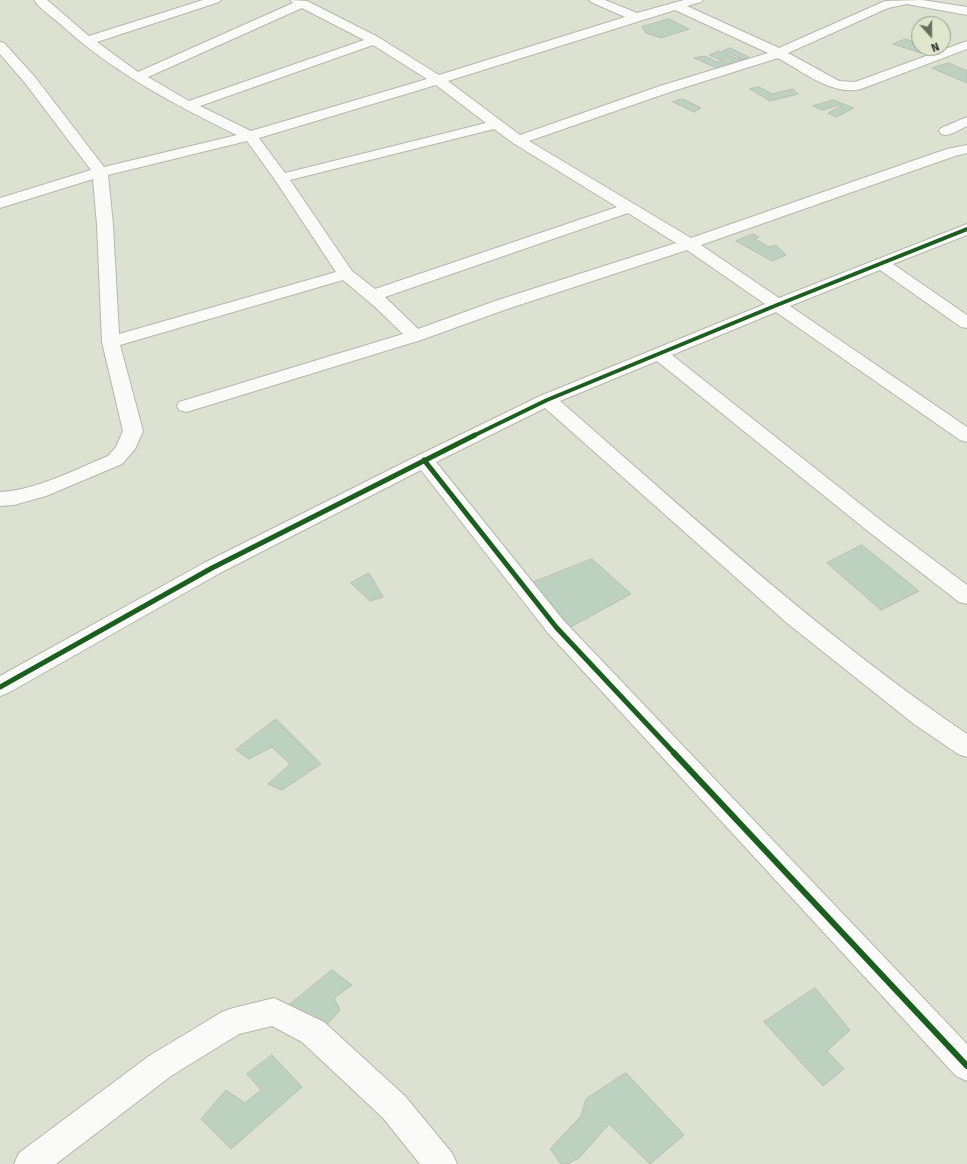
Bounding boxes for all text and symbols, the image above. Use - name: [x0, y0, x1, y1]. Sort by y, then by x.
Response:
- north arrow: [911, 16, 951, 56]
- text: N: [929, 39, 941, 54]

